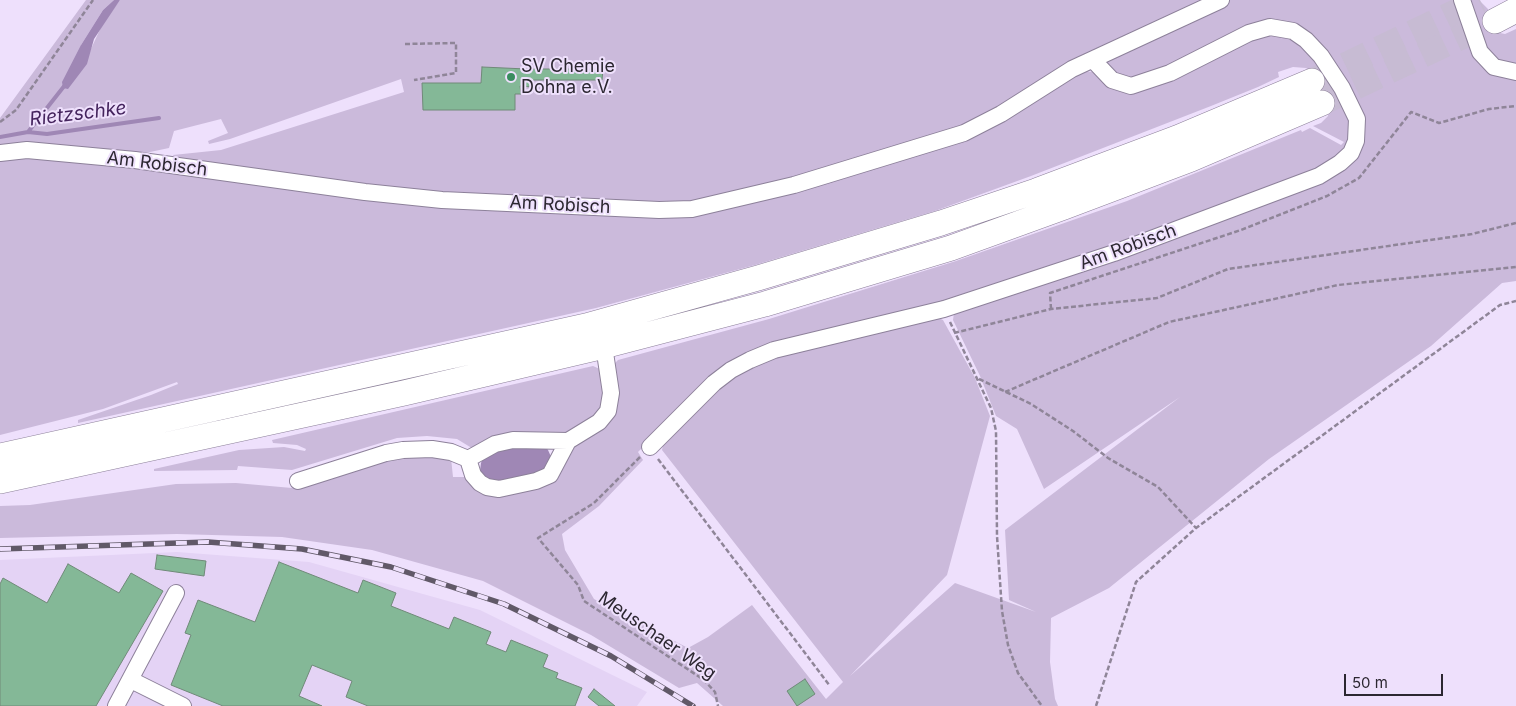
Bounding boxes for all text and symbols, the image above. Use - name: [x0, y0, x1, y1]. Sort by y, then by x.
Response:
- place label: SV Chemie Dohna e.V.: [521, 56, 615, 98]
- marker: SV Chemie Dohna e.V.: [505, 71, 517, 83]
- water label: Rietzschke: [28, 97, 128, 131]
- street label: Am Robisch: [105, 147, 209, 181]
- street label: Am Robisch: [509, 192, 611, 218]
- street label: Am Robisch: [1077, 220, 1179, 274]
- street label: Meuschaer Weg: [594, 587, 720, 685]
- scale bar: [1346, 664, 1445, 696]
- text: 50 m: [1352, 673, 1388, 692]

